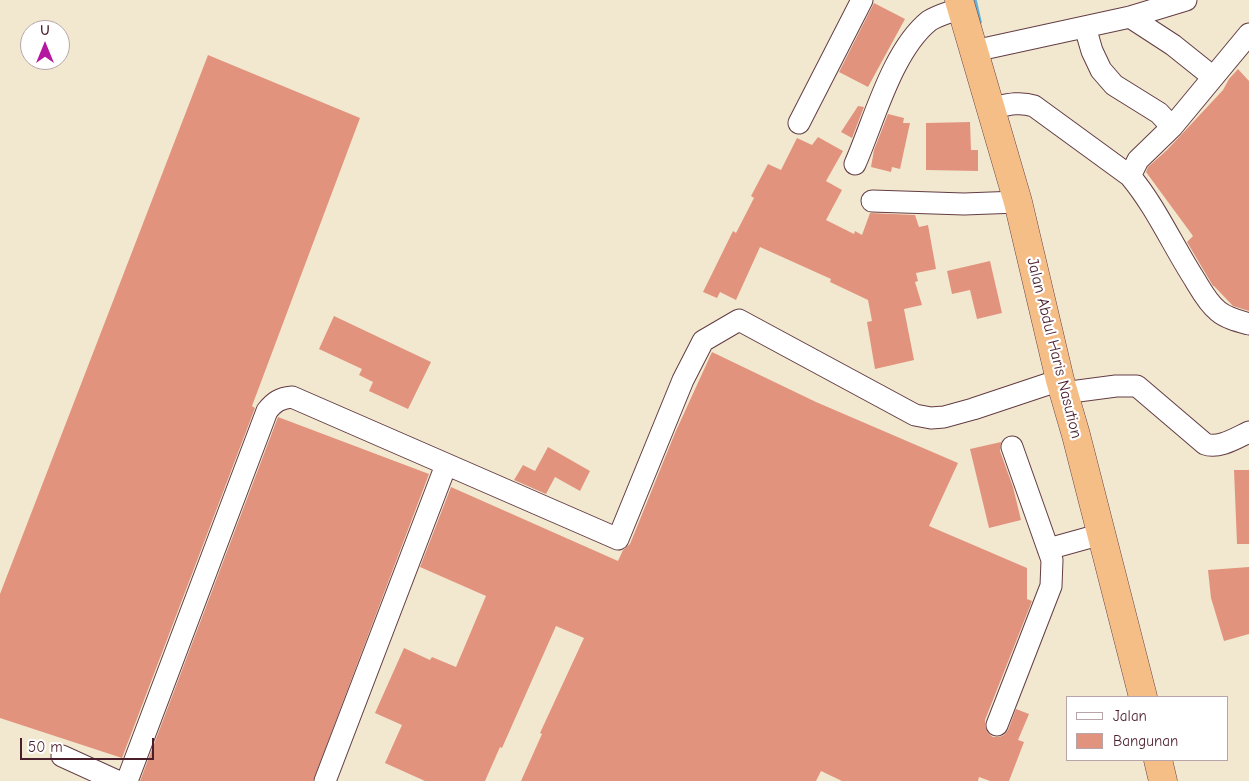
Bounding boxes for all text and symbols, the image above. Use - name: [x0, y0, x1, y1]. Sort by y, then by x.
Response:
- north arrow: [20, 20, 70, 70]
- text: U: [40, 22, 50, 39]
- street label: Jalan Abdul Haris Nasution: [1022, 256, 1086, 440]
- legend: [1066, 696, 1229, 761]
- text: Jalan: [1113, 707, 1147, 725]
- scale bar: [22, 728, 156, 760]
- text: Bangunan: [1113, 732, 1178, 750]
- text: 50 m: [28, 738, 63, 756]

